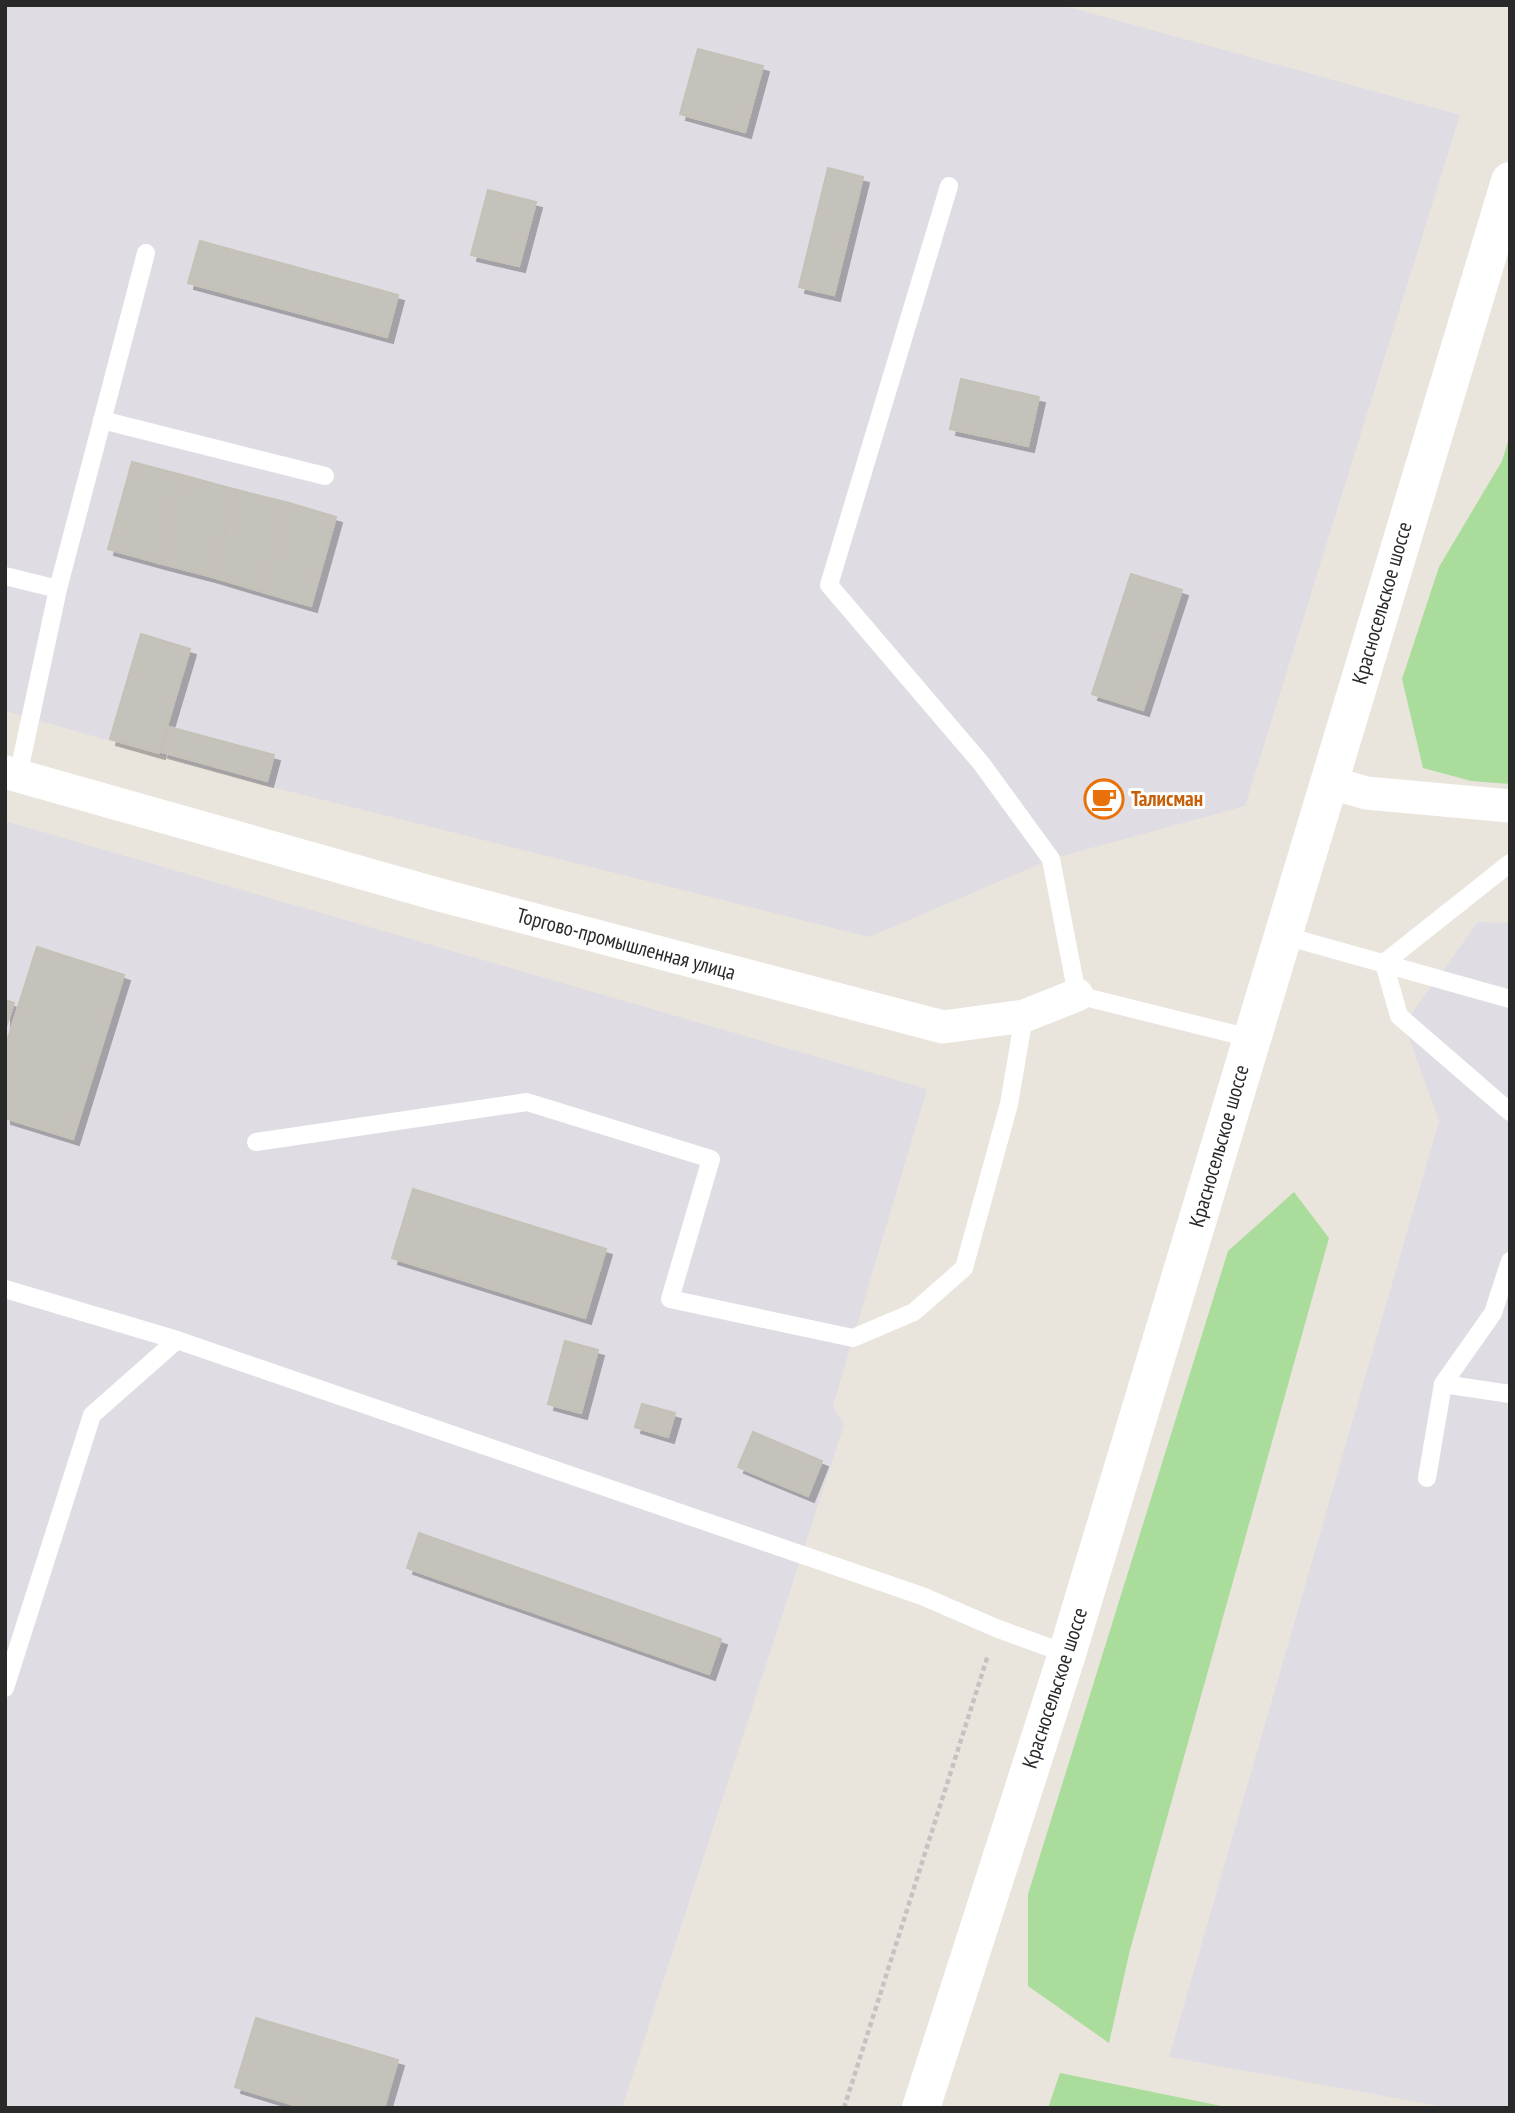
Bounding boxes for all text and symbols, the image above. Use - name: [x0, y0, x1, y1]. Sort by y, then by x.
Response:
- street label: Красносельское шоссе: [1345, 519, 1418, 687]
- cafe icon: Талисман: [1083, 778, 1125, 820]
- place label: Талисман: [1131, 785, 1203, 812]
- street label: Торгово-промышленная улица: [514, 901, 739, 986]
- street label: Красносельское шоссе: [1182, 1062, 1255, 1230]
- street label: Красносельское шоссе: [1016, 1604, 1093, 1772]

